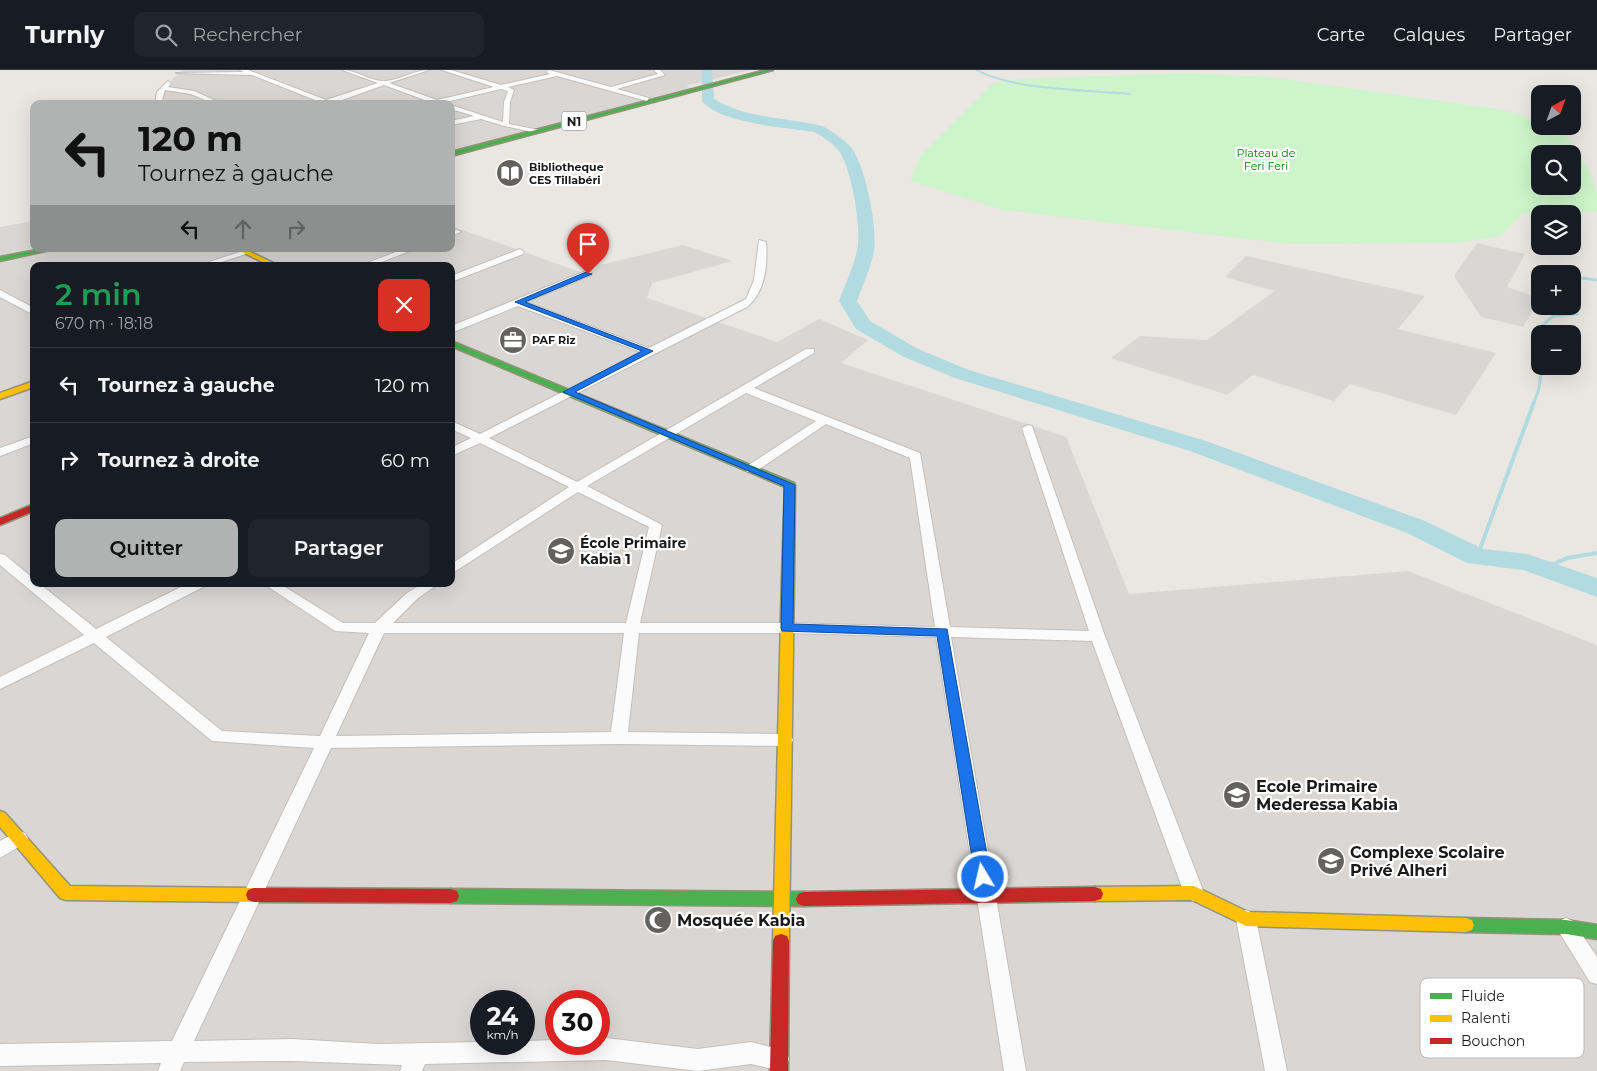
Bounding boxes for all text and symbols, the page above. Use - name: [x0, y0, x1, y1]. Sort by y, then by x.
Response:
- search box: [134, 12, 484, 57]
- text: Turnly: [25, 20, 104, 49]
- icon: search: [152, 21, 180, 49]
- text: Rechercher: [192, 23, 302, 46]
- text: Carte: [1317, 24, 1365, 46]
- text: Calques: [1393, 24, 1465, 46]
- text: Partager: [1493, 24, 1572, 46]
- north arrow: [1531, 85, 1581, 135]
- map controls: [1531, 85, 1581, 375]
- road number: N1: [562, 111, 586, 130]
- text: 120 m: [138, 117, 243, 160]
- icon: left: [55, 120, 120, 185]
- button: search: [1531, 145, 1581, 195]
- park label: Plateau de Feri Feri: [1237, 146, 1296, 173]
- library icon: Bibliotheque CES Tillabéri: [495, 158, 525, 188]
- text: Tournez à gauche: [138, 160, 334, 187]
- place label: Bibliotheque CES Tillabéri: [529, 160, 604, 187]
- button: layers: [1531, 205, 1581, 255]
- icon: left: [176, 215, 204, 243]
- icon: ahead: [229, 215, 257, 243]
- icon: right: [282, 215, 310, 243]
- pin: [567, 223, 609, 274]
- icon: arrive: [574, 230, 602, 258]
- button: +: [1531, 265, 1581, 315]
- text: 2 min: [55, 276, 142, 313]
- button: close: [378, 279, 430, 331]
- text: 670 m · 18:18: [55, 314, 153, 333]
- office icon: PAF Riz: [498, 325, 528, 355]
- button: −: [1531, 325, 1581, 375]
- place label: PAF Riz: [532, 333, 576, 347]
- icon: left: [55, 371, 83, 399]
- text: Tournez à gauche: [98, 374, 275, 397]
- text: 120 m: [375, 374, 430, 397]
- icon: right: [55, 446, 83, 474]
- text: Tournez à droite: [98, 449, 259, 472]
- text: 60 m: [381, 449, 430, 472]
- button: Quitter: [55, 519, 238, 577]
- button: Partager: [248, 519, 430, 577]
- place label: École Primaire Kabia 1: [580, 534, 686, 568]
- school or university icon: École Primaire Kabia 1: [546, 536, 576, 566]
- place label: Ecole Primaire Mederessa Kabia: [1256, 777, 1398, 814]
- school or university icon: Ecole Primaire Mederessa Kabia: [1222, 780, 1252, 810]
- place label: Complexe Scolaire Privé Alheri: [1350, 843, 1505, 880]
- school or university icon: Complexe Scolaire Privé Alheri: [1316, 846, 1346, 876]
- position arrow: [956, 850, 1008, 902]
- mosque icon: Mosquée Kabia: [643, 905, 673, 935]
- place label: Mosquée Kabia: [677, 911, 805, 930]
- legend: [1420, 978, 1584, 1058]
- text: Fluide: [1461, 987, 1505, 1005]
- speed limit sign: 30: [545, 990, 610, 1055]
- text: 24: [487, 1001, 518, 1031]
- text: Ralenti: [1461, 1009, 1510, 1027]
- text: km/h: [486, 1027, 519, 1042]
- text: Bouchon: [1461, 1032, 1525, 1050]

